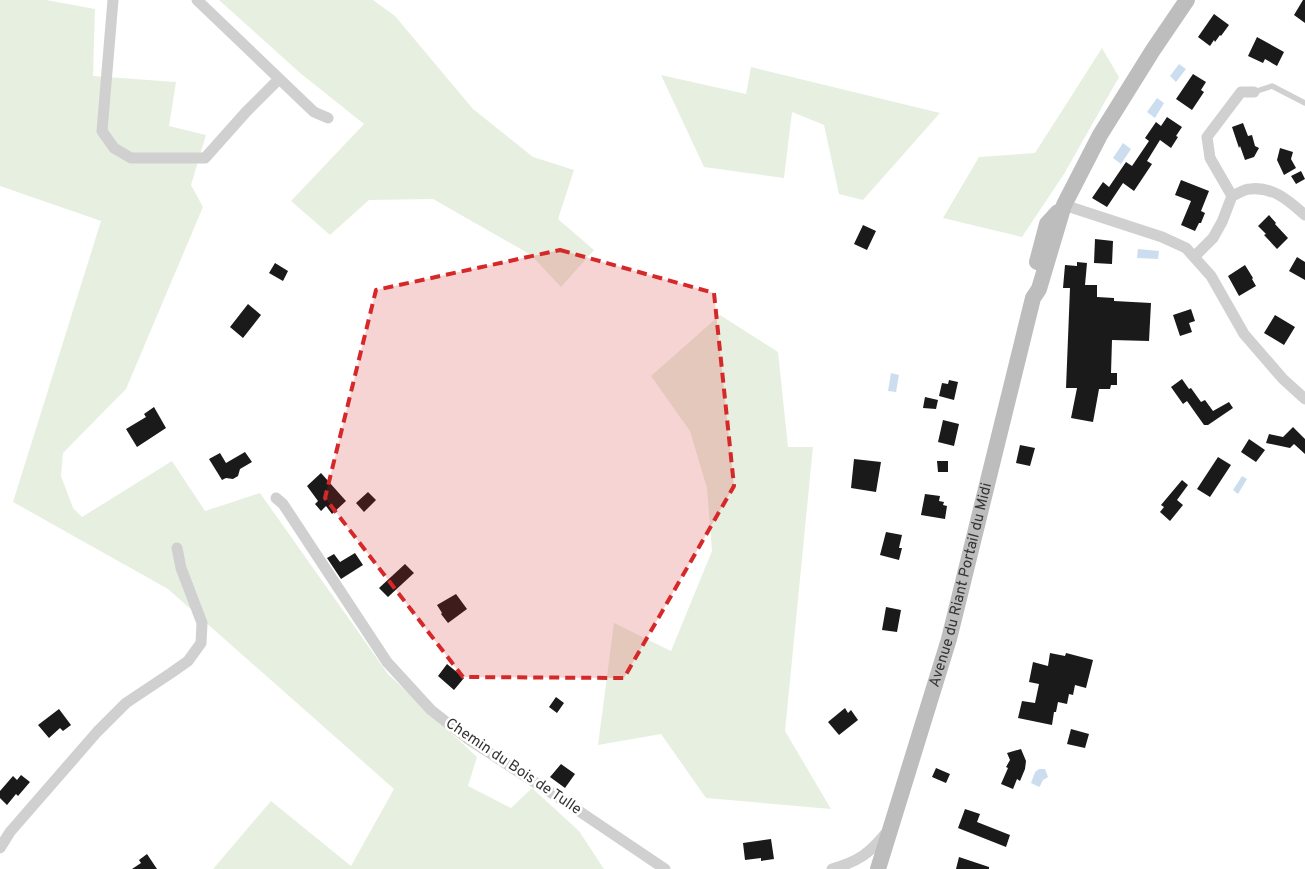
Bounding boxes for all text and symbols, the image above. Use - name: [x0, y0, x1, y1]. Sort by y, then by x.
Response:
- street label: Avenue du Riant Portail du Midi: [925, 481, 997, 690]
- street label: Chemin du Bois de Tulle: [441, 714, 585, 820]

